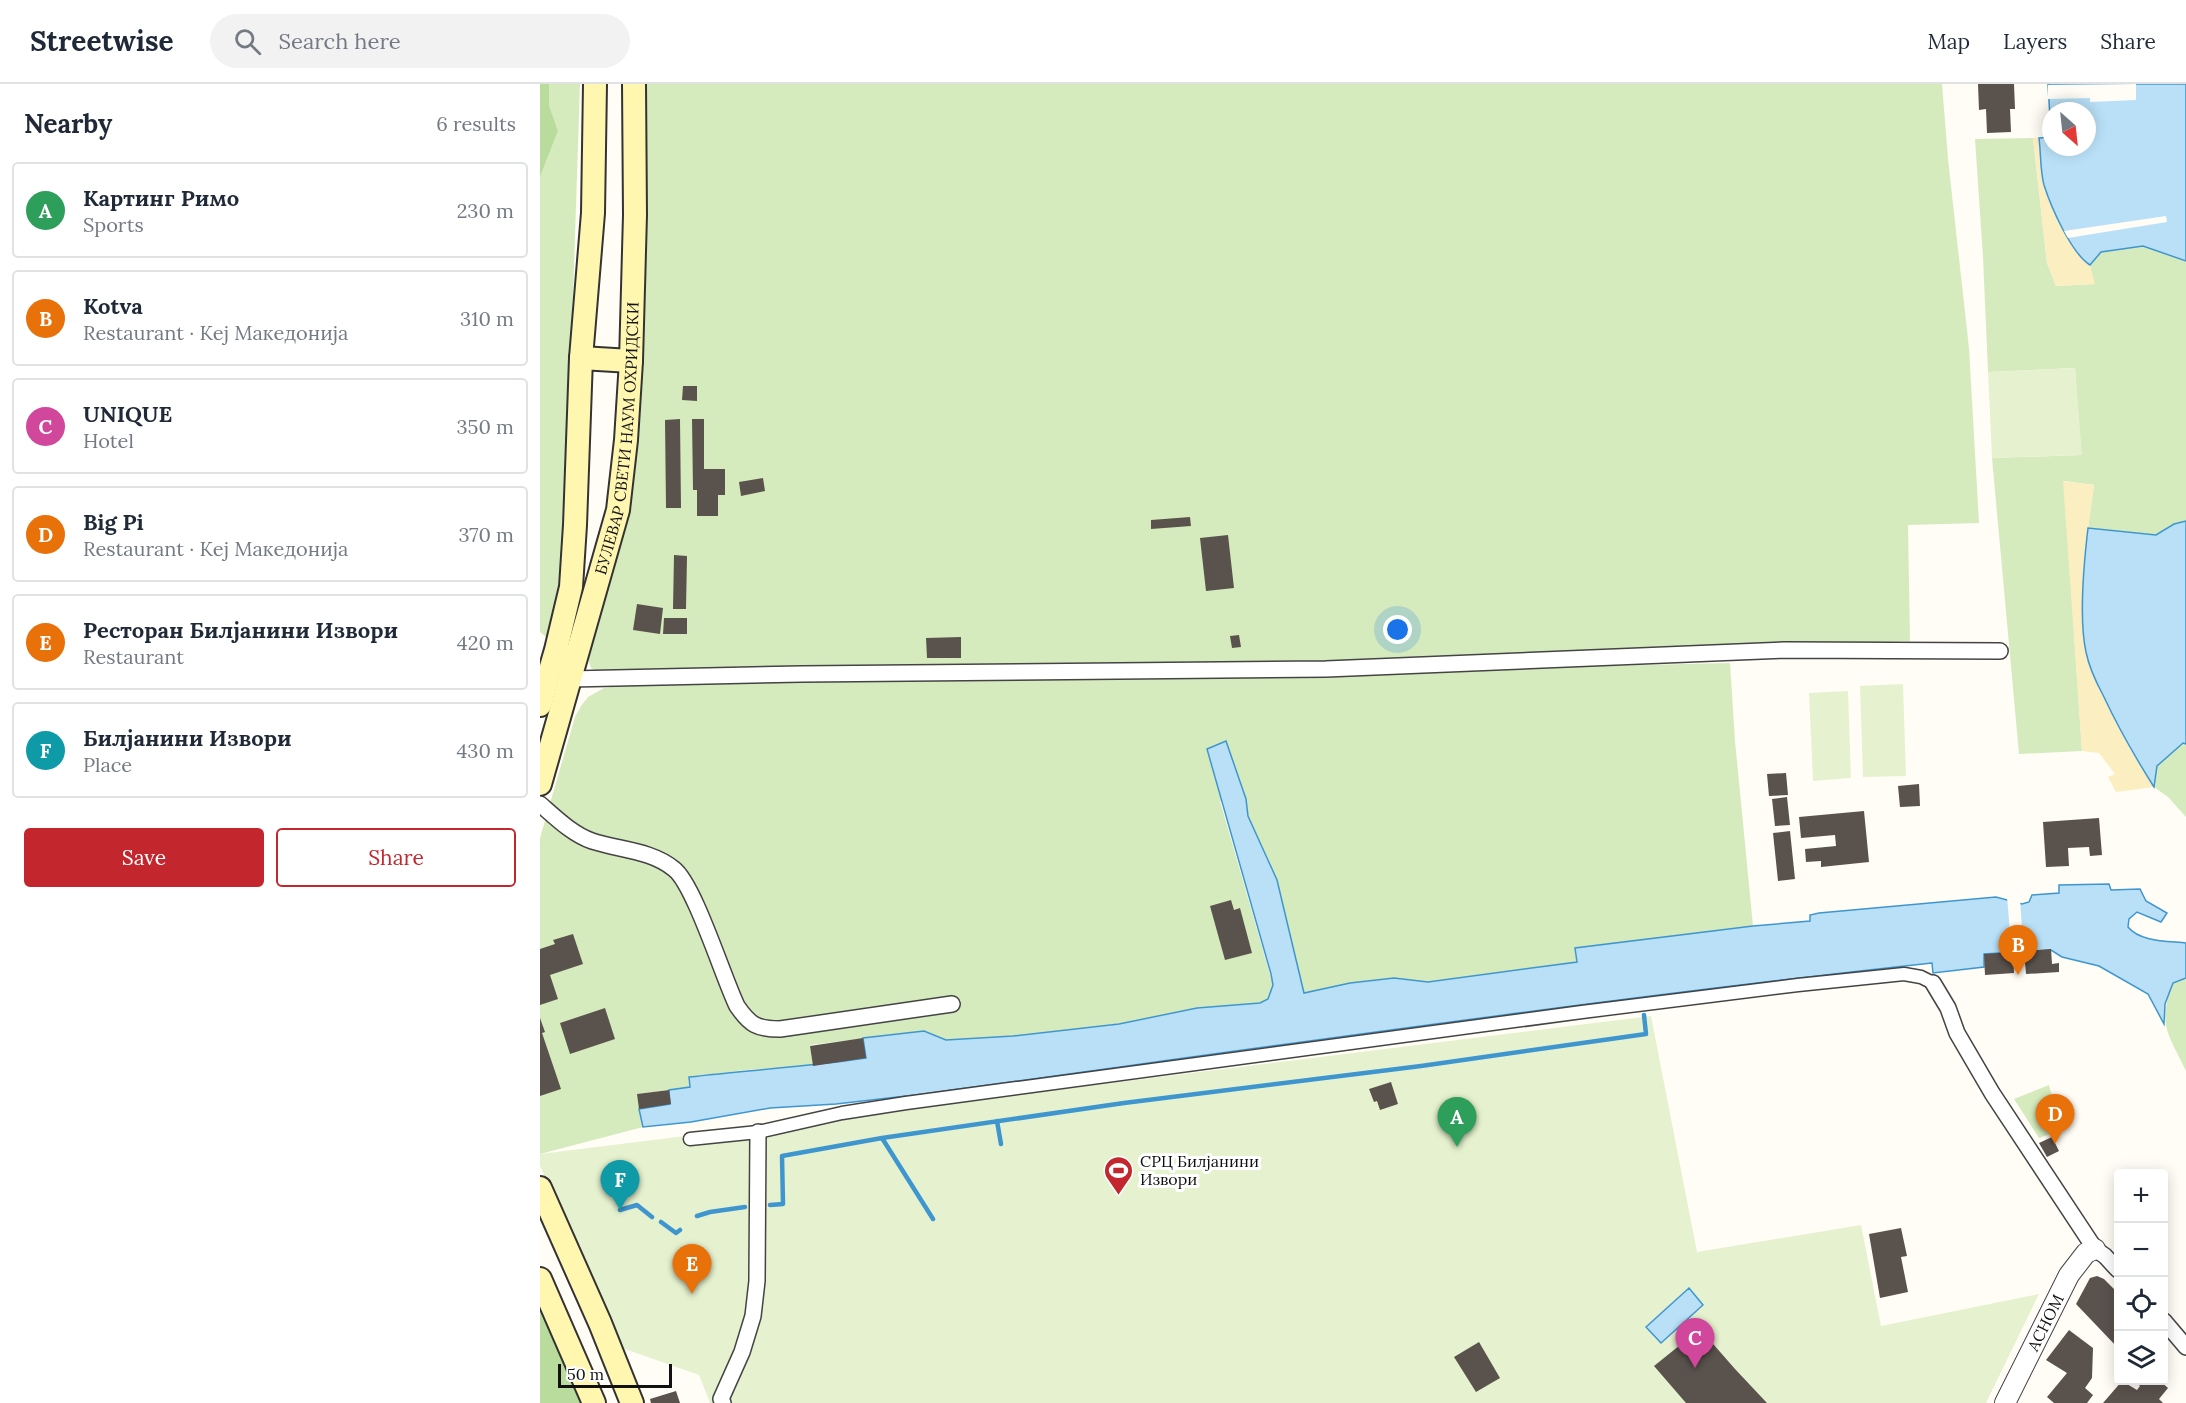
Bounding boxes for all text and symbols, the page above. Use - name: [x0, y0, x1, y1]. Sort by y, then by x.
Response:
- search box: [210, 14, 630, 68]
- text: Streetwise: [30, 23, 174, 59]
- icon: search: [231, 25, 264, 58]
- text: Search here: [279, 27, 401, 55]
- text: Map: [1927, 28, 1970, 55]
- text: Layers: [2003, 28, 2067, 55]
- text: Share: [2100, 28, 2156, 55]
- north arrow: [2042, 102, 2096, 156]
- text: Nearby: [24, 107, 112, 140]
- text: 6 results: [436, 111, 516, 136]
- text: Картинг Римо: [83, 184, 239, 212]
- text: A: [39, 198, 52, 223]
- text: 230 m: [457, 198, 514, 223]
- text: Sports: [83, 212, 144, 237]
- text: Kotva: [83, 292, 143, 320]
- street label: БУЛЕВАР СВЕТИ НАУМ ОХРИДСКИ: [590, 302, 643, 577]
- text: B: [39, 306, 52, 331]
- text: 310 m: [460, 306, 514, 331]
- text: Restaurant · Кеј Македонија: [83, 320, 348, 345]
- text: UNIQUE: [83, 400, 172, 428]
- text: C: [39, 414, 52, 439]
- text: 350 m: [456, 414, 514, 439]
- text: Hotel: [83, 428, 134, 453]
- text: Big Pi: [83, 508, 144, 536]
- text: D: [38, 522, 53, 547]
- text: 370 m: [459, 522, 514, 547]
- text: Restaurant · Кеј Македонија: [83, 536, 348, 561]
- your location: [1383, 615, 1412, 644]
- text: Ресторан Билјанини Извори: [83, 616, 398, 644]
- text: E: [39, 630, 52, 655]
- text: 420 m: [457, 630, 514, 655]
- text: Restaurant: [83, 644, 184, 669]
- text: Билјанини Извори: [83, 724, 291, 752]
- text: F: [40, 738, 51, 763]
- text: 430 m: [456, 738, 514, 763]
- text: Place: [83, 752, 132, 777]
- button: Save: [24, 828, 264, 887]
- button: Share: [276, 828, 516, 887]
- pin: B: [1998, 926, 2038, 975]
- pin: D: [2036, 1094, 2074, 1144]
- pin: A: [1438, 1098, 1476, 1147]
- place label: СРЦ Билјанини Извори: [1140, 1151, 1259, 1189]
- sports icon: СРЦ Билјанини Извори: [1103, 1154, 1135, 1196]
- pin: F: [600, 1160, 640, 1210]
- map controls: [2114, 1169, 2168, 1385]
- button: +: [2114, 1169, 2168, 1223]
- button: −: [2114, 1223, 2168, 1277]
- pin: E: [672, 1244, 712, 1294]
- button: locate: [2114, 1277, 2168, 1331]
- street label: АСНОМ: [2022, 1291, 2068, 1355]
- pin: C: [1676, 1318, 1714, 1368]
- button: layers: [2114, 1331, 2168, 1385]
- scale bar: [558, 1361, 672, 1388]
- text: 50 m: [567, 1364, 604, 1384]

